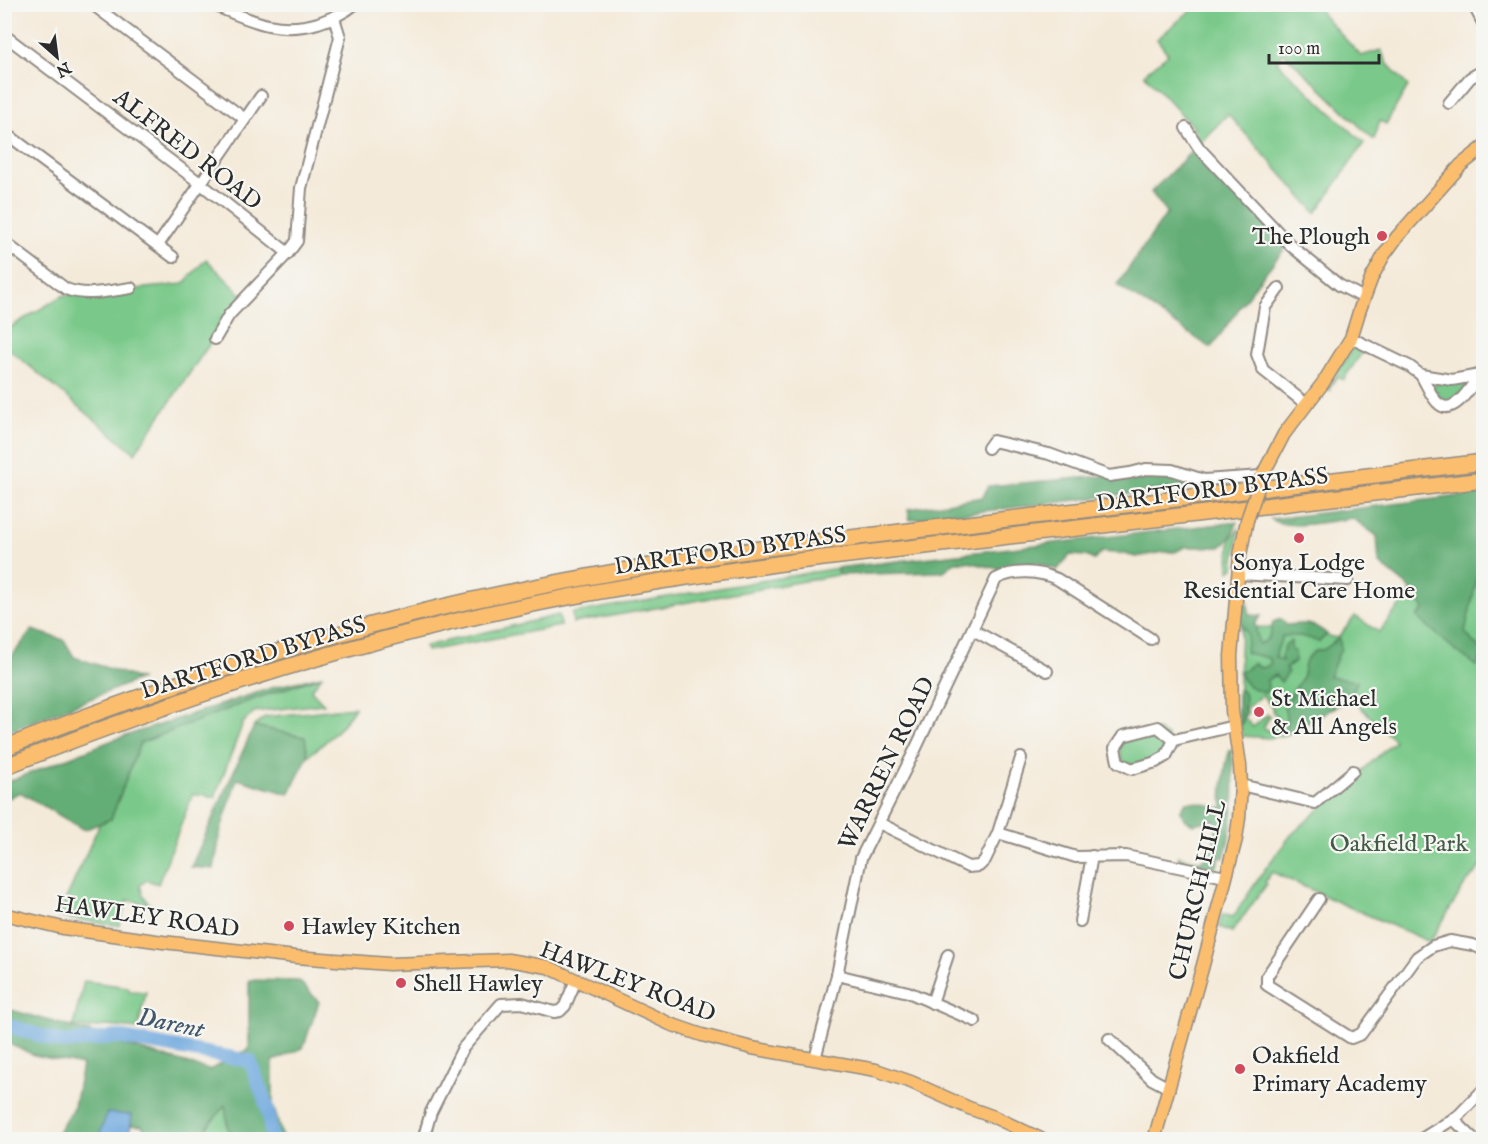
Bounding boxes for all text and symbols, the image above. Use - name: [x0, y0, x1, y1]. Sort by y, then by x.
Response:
- north arrow: [27, 27, 87, 87]
- scale bar: [1269, 27, 1378, 65]
- text: 100 m: [1278, 38, 1320, 61]
- text: N: [52, 56, 75, 81]
- street label: ALFRED ROAD: [106, 82, 268, 218]
- place label: The Plough: [1252, 222, 1370, 253]
- marker: The Plough: [1375, 229, 1389, 243]
- street label: DARTFORD BYPASS: [1094, 461, 1330, 520]
- street label: DARTFORD BYPASS: [612, 520, 848, 583]
- marker: Sonya Lodge Residential Care Home: [1292, 531, 1306, 545]
- place label: Sonya Lodge Residential Care Home: [1183, 548, 1415, 607]
- street label: DARTFORD BYPASS: [137, 609, 370, 707]
- street label: WARREN ROAD: [832, 672, 943, 856]
- place label: St Michael & All Angels: [1271, 684, 1397, 743]
- marker: St Michael & All Angels: [1252, 705, 1266, 719]
- street label: CHURCH HILL: [1163, 796, 1234, 983]
- park label: Oakfield Park: [1330, 829, 1468, 860]
- street label: HAWLEY ROAD: [52, 889, 241, 946]
- place label: Hawley Kitchen: [301, 912, 461, 943]
- marker: Hawley Kitchen: [282, 919, 296, 933]
- street label: HAWLEY ROAD: [535, 935, 720, 1030]
- place label: Shell Hawley: [413, 969, 543, 1000]
- marker: Shell Hawley: [394, 976, 408, 990]
- water label: Darent: [134, 1001, 209, 1046]
- place label: Oakfield Primary Academy: [1252, 1041, 1427, 1100]
- marker: Oakfield Primary Academy: [1233, 1062, 1247, 1076]

